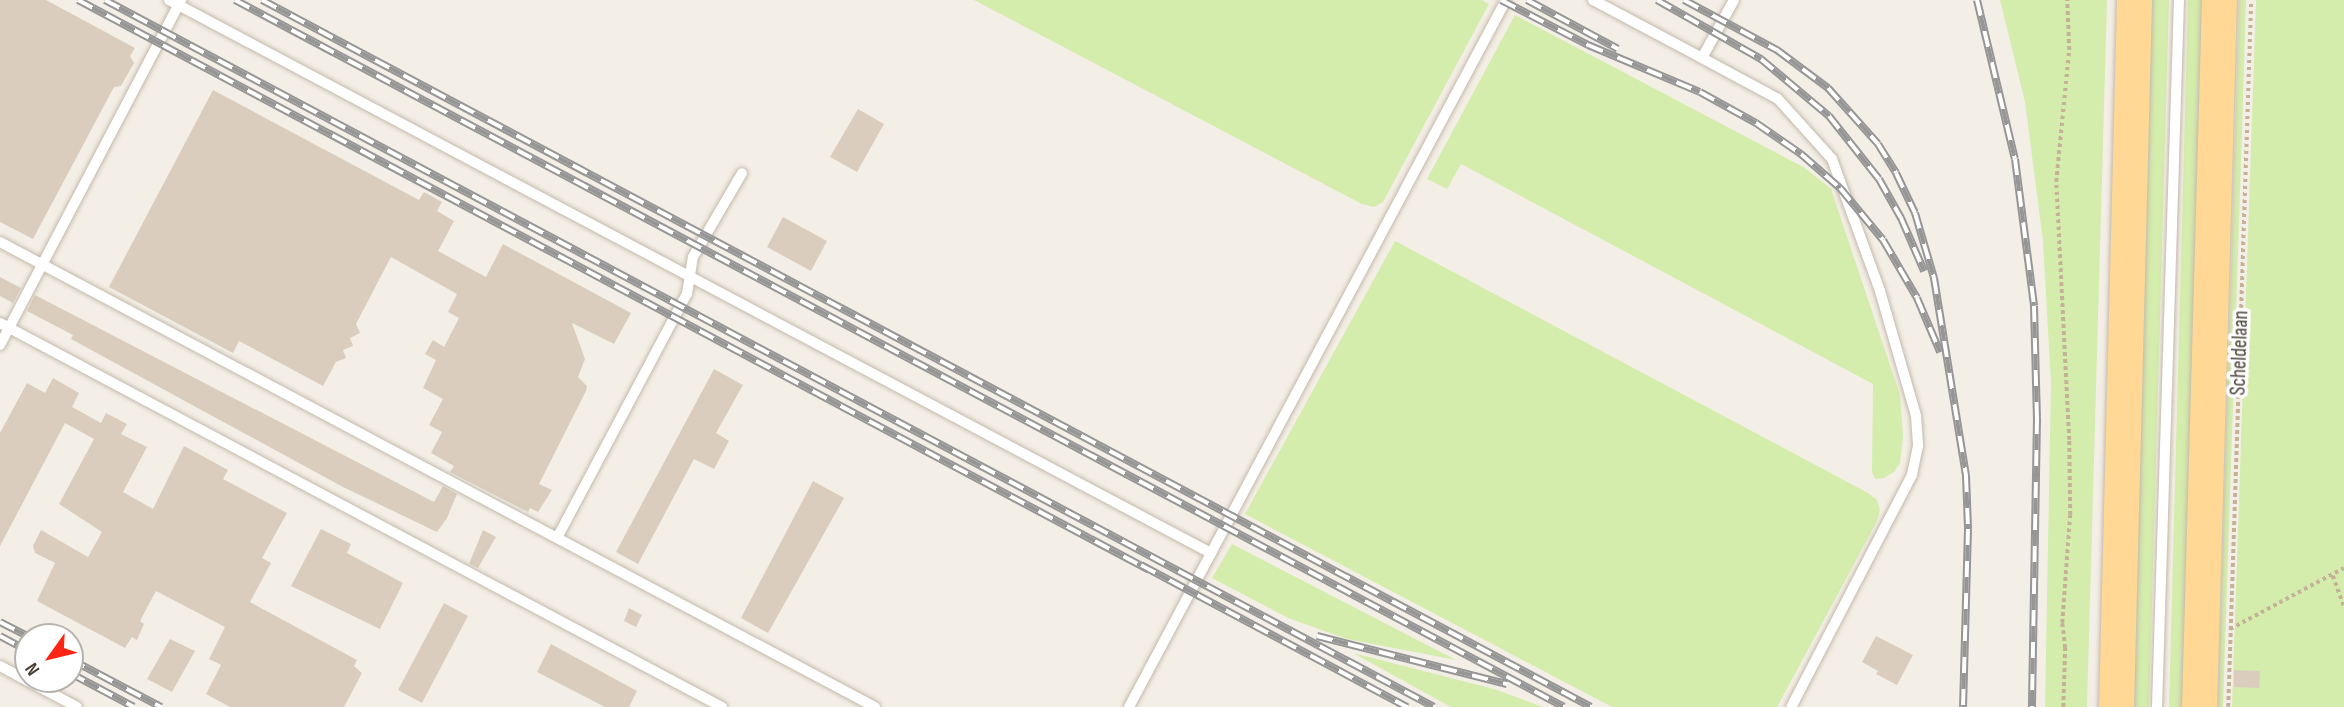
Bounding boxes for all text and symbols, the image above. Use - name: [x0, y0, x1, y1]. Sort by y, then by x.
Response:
- street label: Scheldelaan: [2226, 310, 2254, 396]
- north arrow: [14, 623, 84, 693]
- text: N: [20, 658, 45, 680]

